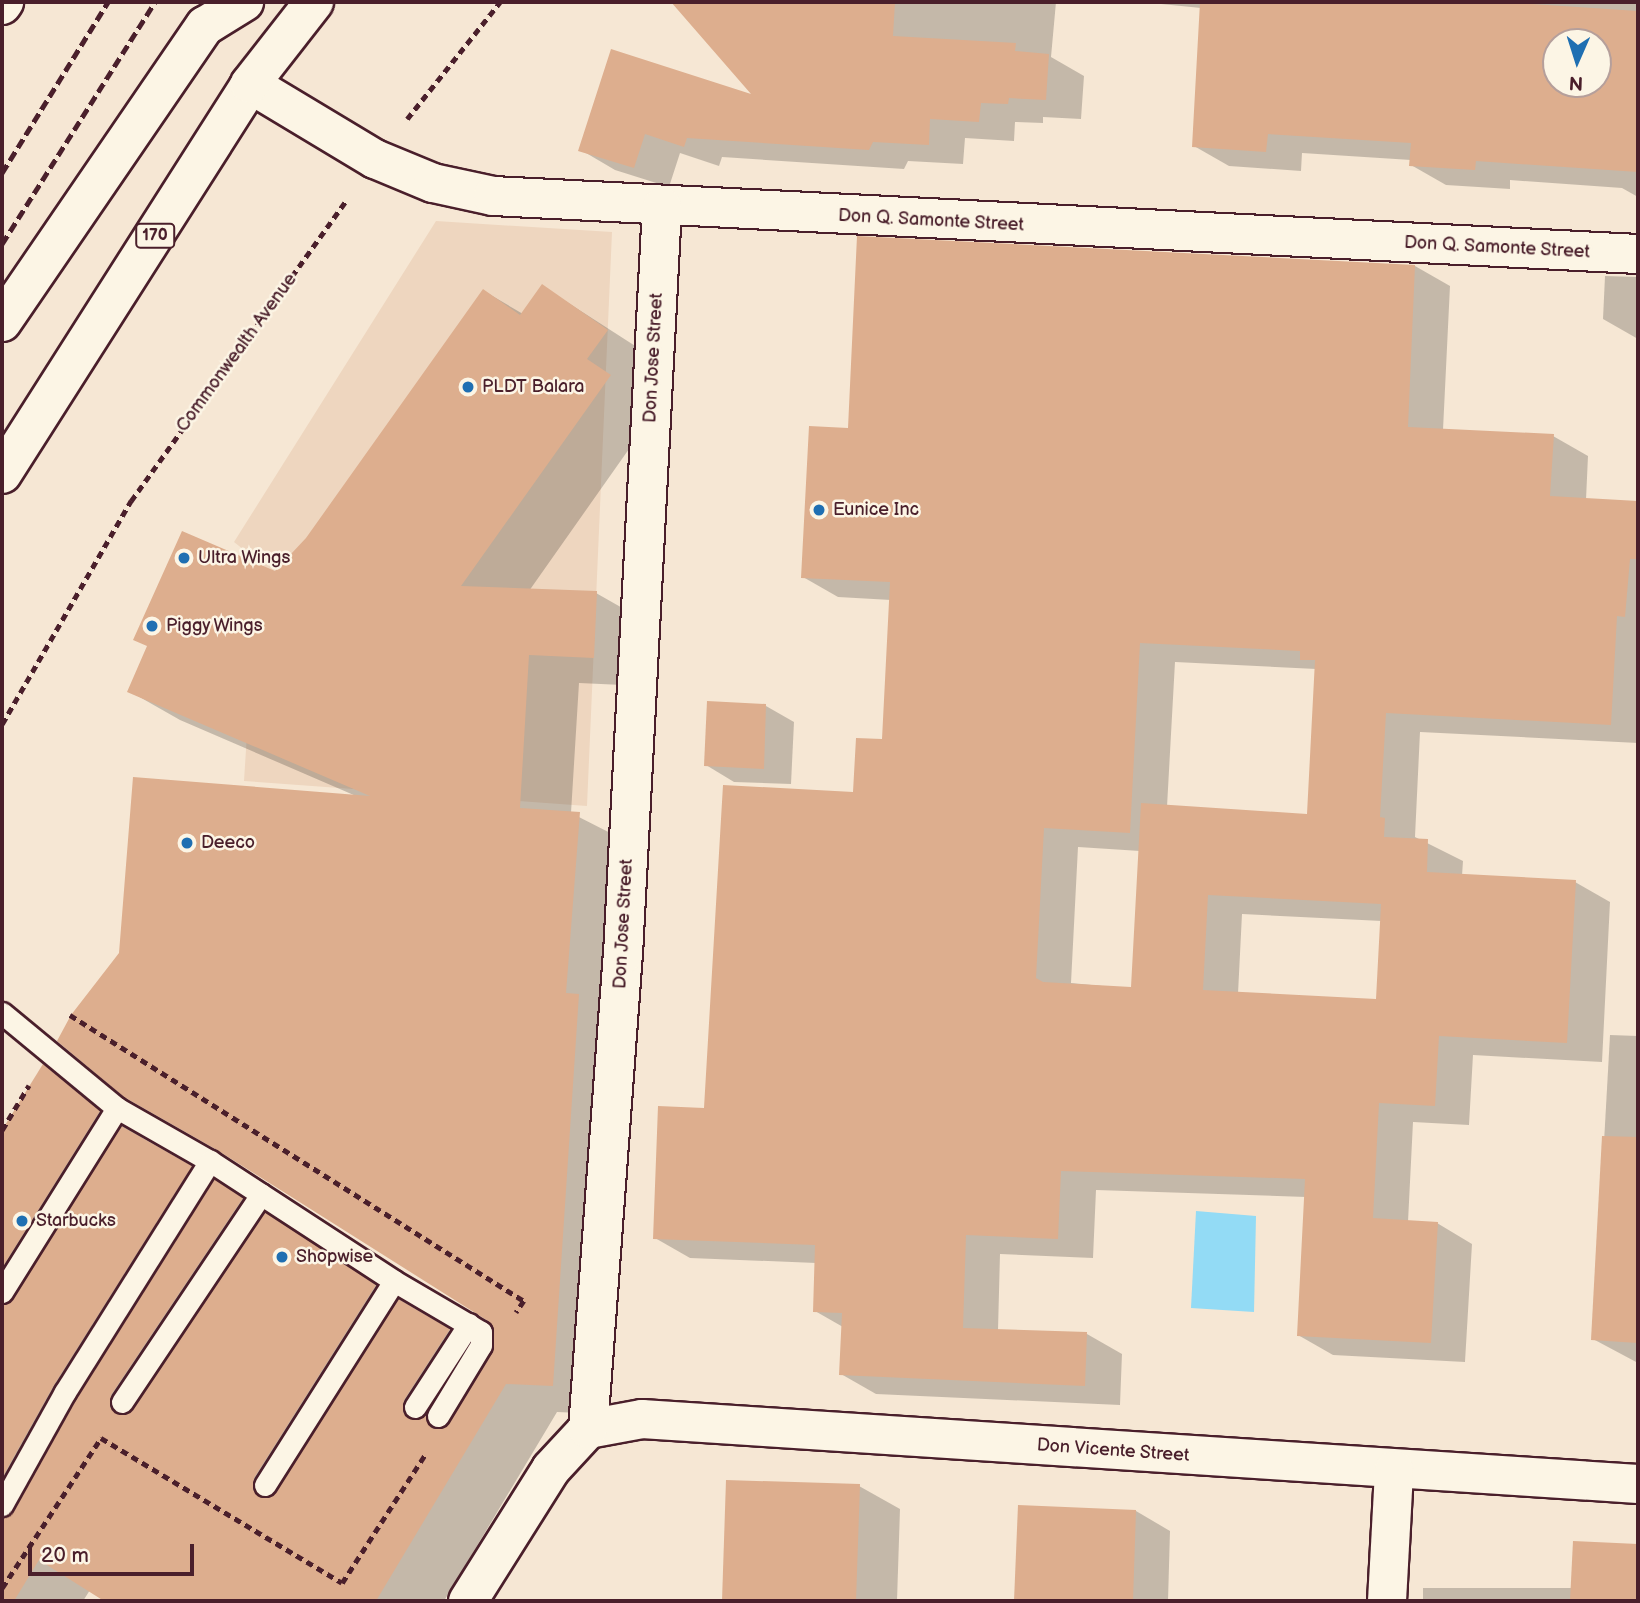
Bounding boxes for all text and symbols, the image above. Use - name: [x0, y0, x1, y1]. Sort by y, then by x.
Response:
- north arrow: [1542, 28, 1612, 98]
- text: N: [1568, 71, 1584, 94]
- street label: Don Q. Samonte Street: [837, 205, 1025, 237]
- road number: 170: [134, 224, 176, 248]
- street label: Don Q. Samonte Street: [1403, 232, 1591, 264]
- street label: Commonwealth Avenue: [172, 270, 302, 436]
- street label: Don Jose Street: [640, 292, 668, 424]
- place label: PLDT Balara: [482, 376, 584, 398]
- marker: PLDT Balara: [460, 379, 476, 395]
- place label: Eunice Inc: [833, 499, 919, 521]
- marker: Eunice Inc: [811, 502, 827, 518]
- place label: Ultra Wings: [198, 547, 291, 569]
- marker: Ultra Wings: [176, 550, 192, 566]
- place label: Piggy Wings: [166, 615, 265, 637]
- marker: Piggy Wings: [144, 618, 160, 634]
- place label: Deeco: [201, 832, 255, 854]
- marker: Deeco: [179, 835, 195, 851]
- street label: Don Jose Street: [610, 858, 638, 990]
- place label: Starbucks: [36, 1210, 116, 1232]
- marker: Starbucks: [14, 1213, 30, 1229]
- place label: Shopwise: [296, 1246, 373, 1268]
- marker: Shopwise: [274, 1249, 290, 1265]
- street label: Don Vicente Street: [1036, 1435, 1190, 1467]
- scale bar: [32, 1530, 198, 1574]
- text: 20 m: [41, 1543, 89, 1568]

